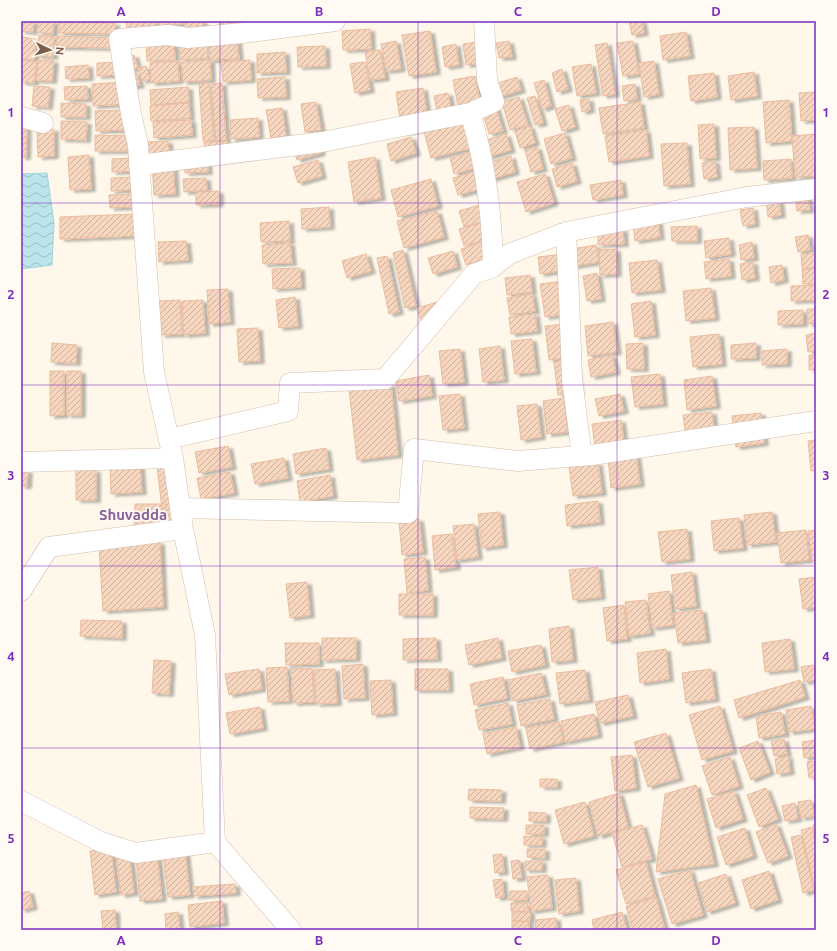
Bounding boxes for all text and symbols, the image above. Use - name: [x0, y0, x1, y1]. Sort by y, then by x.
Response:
- text: A: [116, 4, 126, 18]
- text: B: [315, 4, 324, 18]
- text: C: [514, 4, 523, 18]
- text: D: [711, 4, 721, 18]
- north arrow: [30, 30, 70, 70]
- text: N: [54, 46, 66, 55]
- text: 1: [7, 105, 15, 119]
- text: 1: [822, 105, 830, 119]
- text: 2: [7, 287, 15, 301]
- text: 2: [822, 287, 830, 301]
- text: 3: [7, 468, 15, 482]
- text: 3: [822, 468, 830, 482]
- district label: Shuvadda: [99, 506, 167, 523]
- text: 4: [7, 649, 15, 663]
- text: 4: [822, 649, 830, 663]
- text: 5: [7, 831, 15, 845]
- text: 5: [822, 831, 830, 845]
- text: A: [116, 933, 126, 947]
- text: B: [315, 933, 324, 947]
- text: C: [514, 933, 523, 947]
- text: D: [711, 933, 721, 947]

